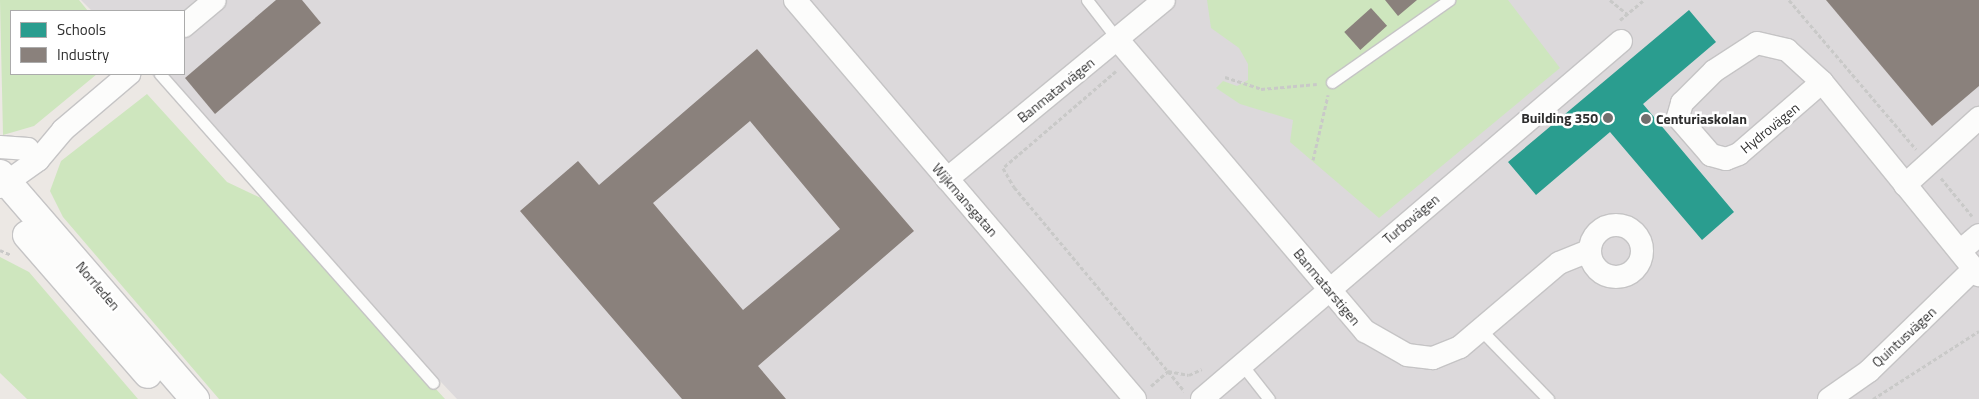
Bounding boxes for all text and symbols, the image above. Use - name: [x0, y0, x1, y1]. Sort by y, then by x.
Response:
- legend: [10, 10, 185, 75]
- text: Schools: [57, 18, 106, 41]
- text: Industry: [57, 43, 109, 66]
- street label: Banmatarvägen: [1014, 54, 1098, 126]
- street label: Hydrovägen: [1737, 99, 1803, 157]
- place label: Building 350: [1521, 110, 1598, 126]
- place label: Centuriaskolan: [1656, 111, 1747, 127]
- marker: Building 350: [1602, 112, 1614, 124]
- marker: Centuriaskolan: [1640, 113, 1652, 125]
- street label: Wijkmansgatan: [929, 160, 1001, 240]
- street label: Turbovägen: [1379, 191, 1443, 247]
- street label: Banmatarstigen: [1290, 245, 1364, 329]
- street label: Norrleden: [72, 258, 124, 314]
- street label: Quintusvägen: [1869, 303, 1939, 371]

